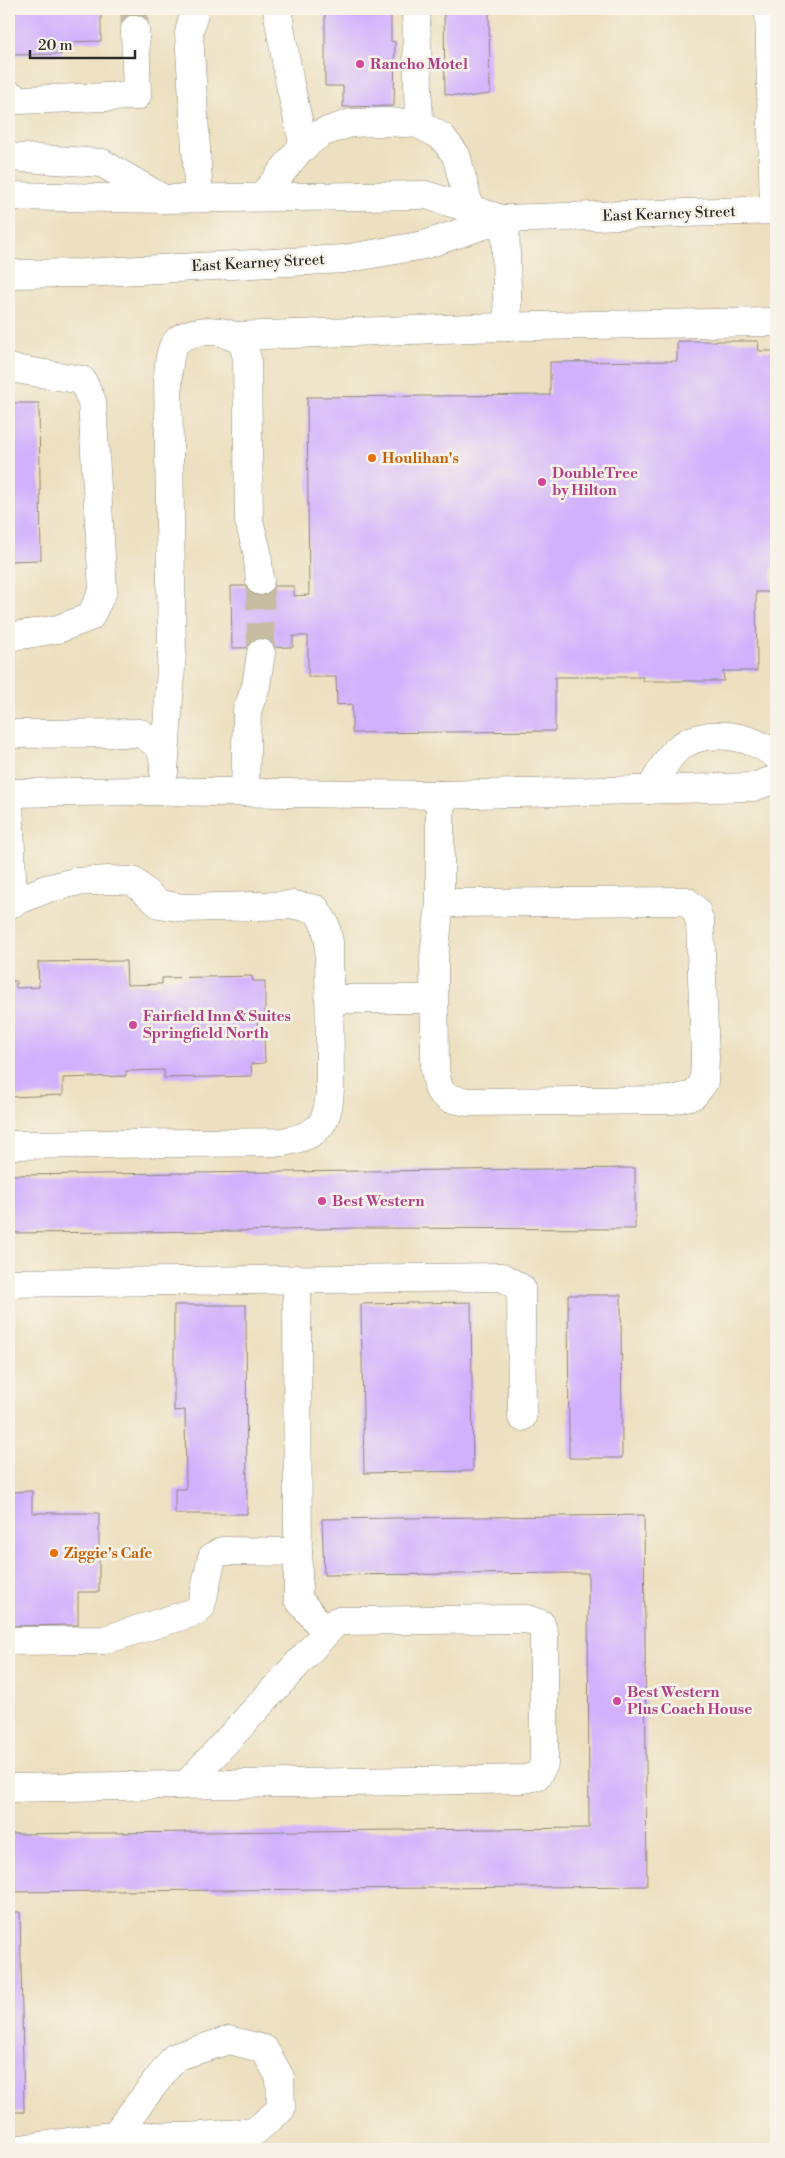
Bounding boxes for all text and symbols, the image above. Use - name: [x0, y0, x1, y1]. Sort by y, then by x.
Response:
- scale bar: [30, 28, 135, 60]
- text: 20 m: [38, 36, 73, 55]
- place label: Rancho Motel: [370, 55, 468, 74]
- marker: Rancho Motel: [354, 58, 366, 70]
- street label: East Kearney Street: [602, 202, 737, 226]
- street label: East Kearney Street: [191, 250, 326, 276]
- place label: Houlihan's: [382, 449, 459, 468]
- marker: Houlihan's: [366, 452, 378, 464]
- place label: DoubleTree by Hilton: [552, 464, 638, 500]
- marker: DoubleTree by Hilton: [536, 476, 548, 488]
- place label: Fairfield Inn & Suites Springfield North: [143, 1007, 291, 1043]
- marker: Fairfield Inn & Suites Springfield North: [127, 1019, 139, 1031]
- place label: Best Western: [332, 1192, 425, 1211]
- marker: Best Western: [316, 1195, 328, 1207]
- place label: Ziggie's Cafe: [64, 1544, 152, 1563]
- marker: Ziggie's Cafe: [48, 1547, 60, 1559]
- place label: Best Western Plus Coach House: [627, 1683, 752, 1719]
- marker: Best Western Plus Coach House: [611, 1695, 623, 1707]

